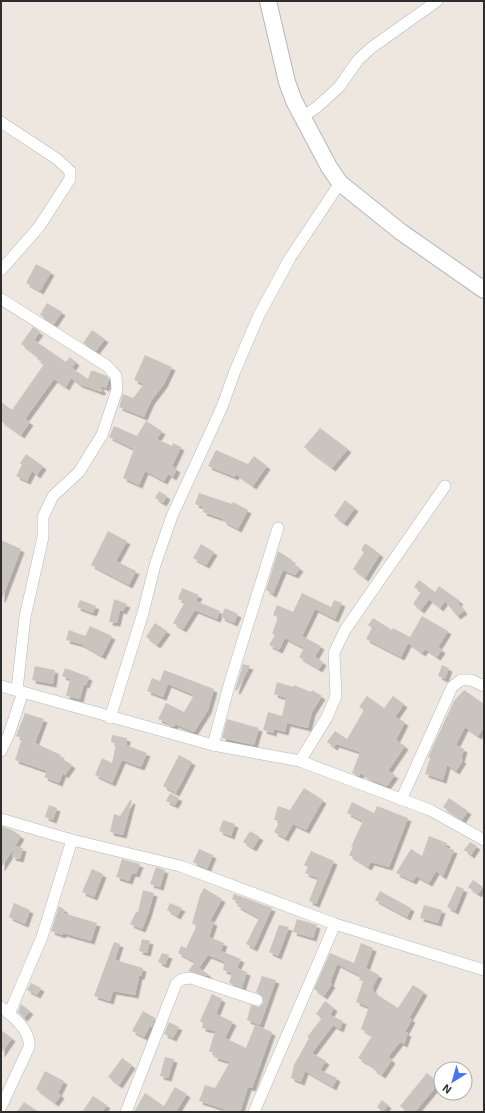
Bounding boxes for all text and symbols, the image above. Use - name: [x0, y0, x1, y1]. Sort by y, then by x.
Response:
- north arrow: [433, 1061, 473, 1101]
- text: N: [440, 1082, 454, 1097]

